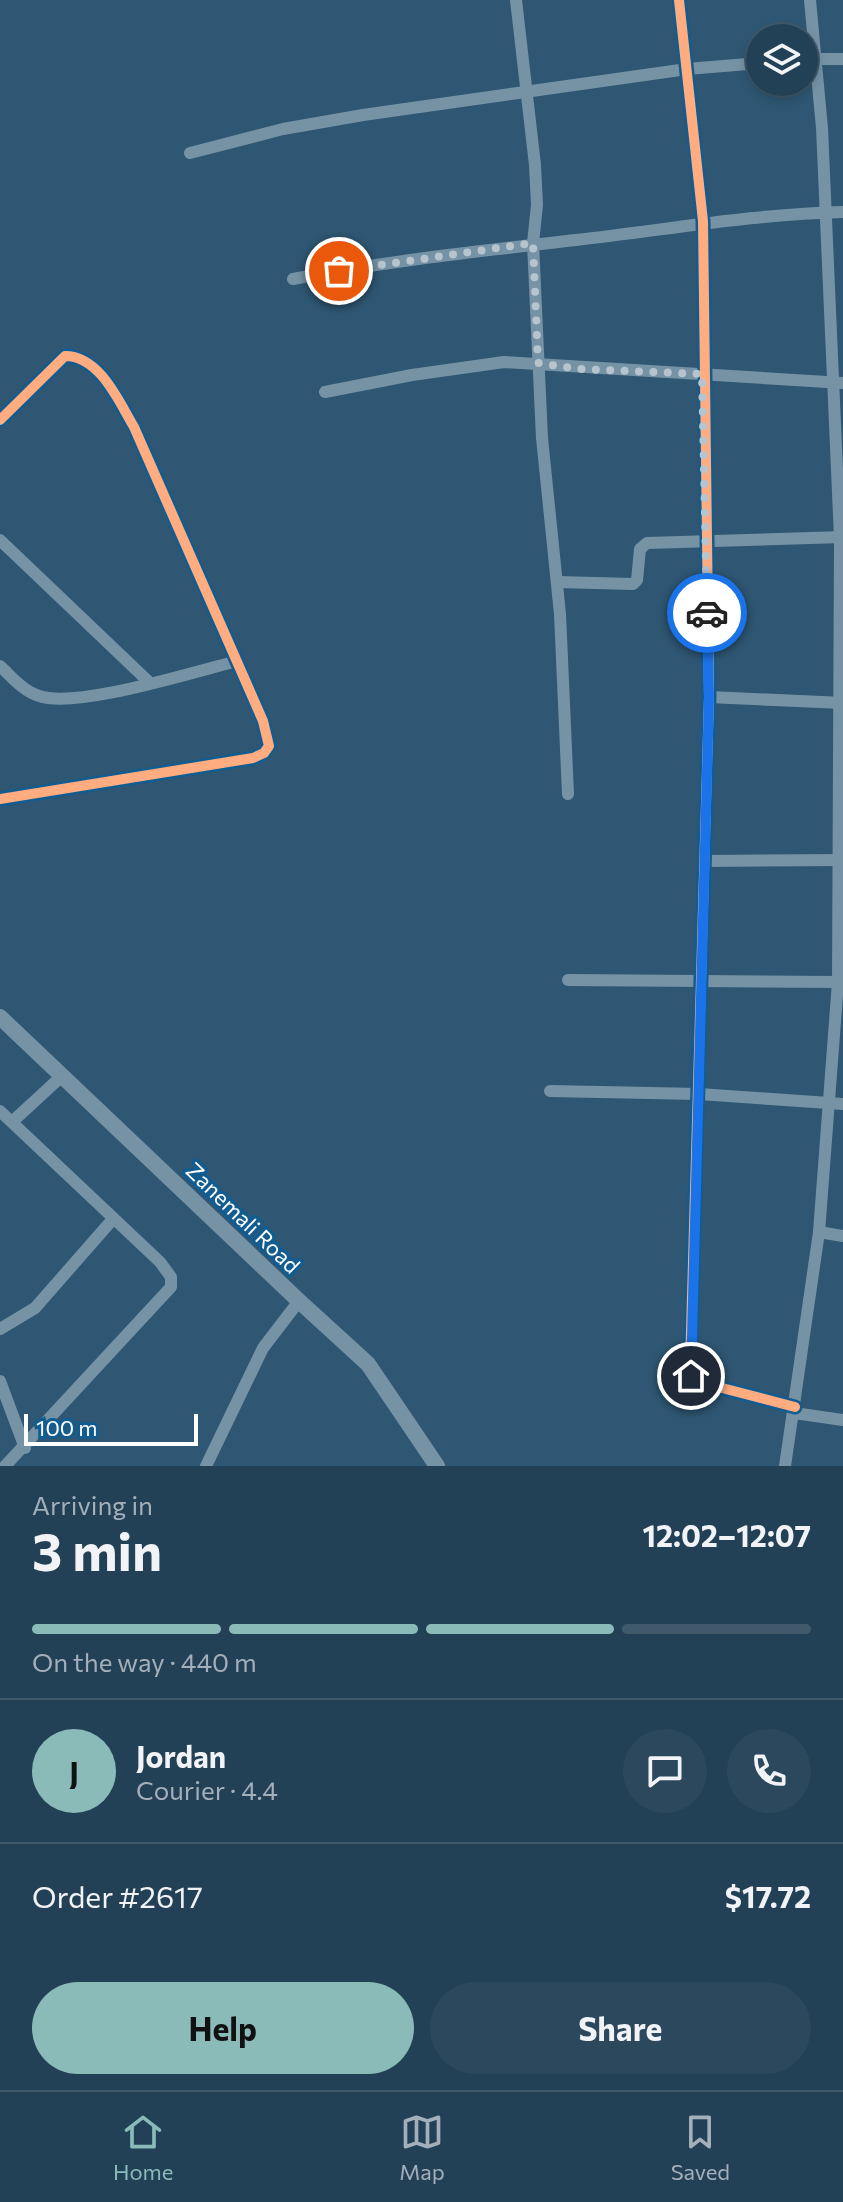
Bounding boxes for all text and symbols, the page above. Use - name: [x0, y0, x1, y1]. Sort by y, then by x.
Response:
- map controls: [746, 24, 818, 96]
- button: layers: [746, 24, 818, 96]
- pin: [305, 237, 373, 305]
- icon: bag: [317, 249, 361, 293]
- courier: [667, 573, 747, 653]
- icon: car: [685, 591, 729, 635]
- street label: Zanemali Road: [181, 1157, 306, 1279]
- pin: [657, 1342, 725, 1410]
- icon: home: [669, 1354, 713, 1398]
- scale bar: [24, 1410, 198, 1446]
- text: 100 m: [36, 1414, 98, 1441]
- text: Arriving in: [32, 1489, 153, 1520]
- text: 12:02–12:07: [642, 1516, 811, 1553]
- text: 3 min: [32, 1518, 162, 1582]
- text: On the way · 440 m: [32, 1646, 257, 1677]
- button: chat: [623, 1729, 707, 1813]
- button: phone: [727, 1729, 811, 1813]
- text: Jordan: [136, 1737, 226, 1774]
- text: J: [69, 1753, 79, 1790]
- text: Courier · 4.4: [136, 1774, 278, 1805]
- text: Order #2617: [32, 1877, 203, 1914]
- text: $17.72: [725, 1877, 811, 1914]
- button: Help: [32, 1982, 414, 2074]
- button: Share: [430, 1982, 811, 2074]
- tab: Home: [113, 2110, 173, 2185]
- tab: Map: [399, 2110, 445, 2185]
- tab: Saved: [671, 2110, 730, 2185]

